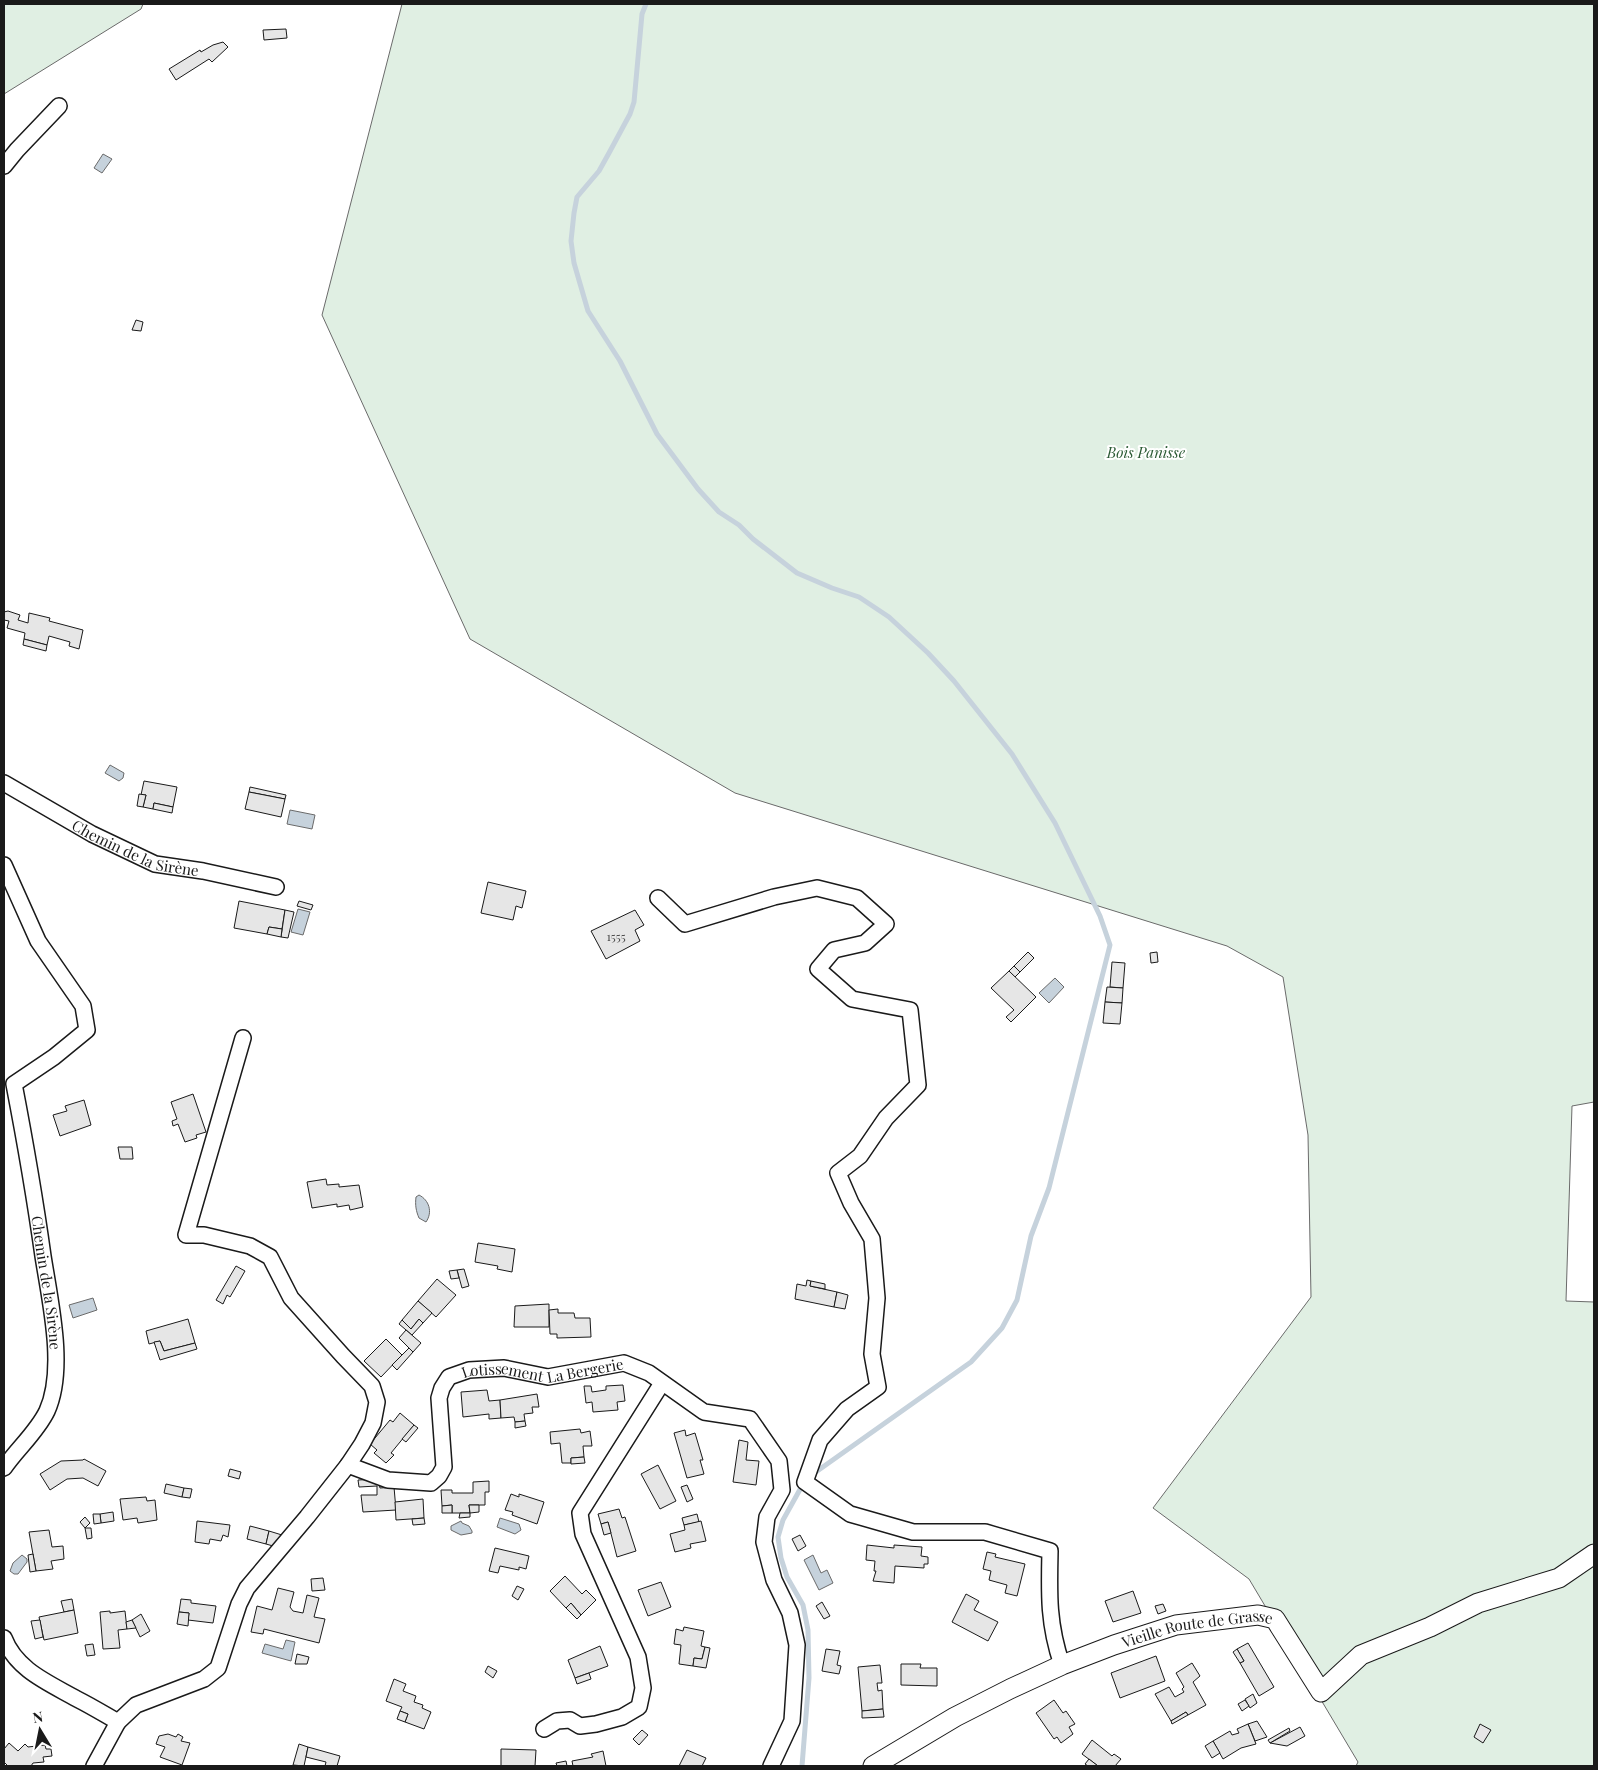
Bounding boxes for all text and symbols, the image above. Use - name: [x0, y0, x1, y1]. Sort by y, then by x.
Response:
- park label: Bois Panisse: [1106, 442, 1186, 462]
- street label: Chemin de la Sirène: [69, 815, 200, 880]
- house number: 1555: [606, 928, 626, 944]
- street label: Chemin de la Sirène: [27, 1214, 66, 1350]
- street label: Lotissement La Bergerie: [458, 1353, 625, 1387]
- street label: Vieille Route de Grasse: [1118, 1605, 1275, 1652]
- north arrow: [15, 1705, 65, 1755]
- text: N: [31, 1706, 44, 1727]

